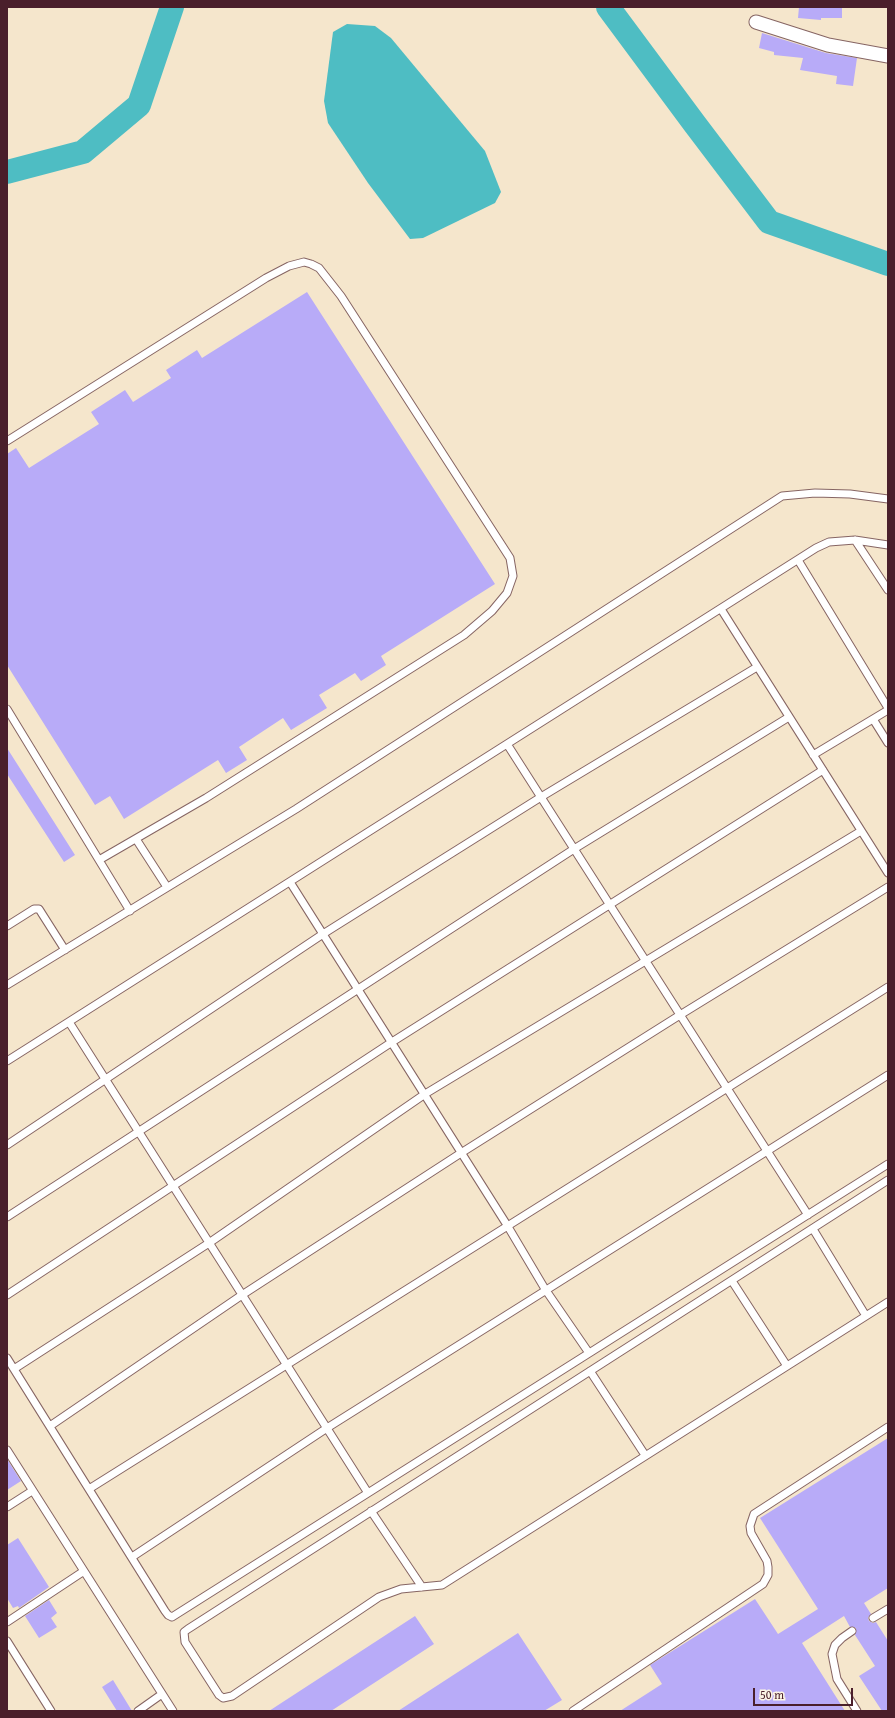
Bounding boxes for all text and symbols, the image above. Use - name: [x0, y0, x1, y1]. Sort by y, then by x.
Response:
- scale bar: [755, 1680, 855, 1706]
- text: 50 m: [760, 1686, 784, 1703]

